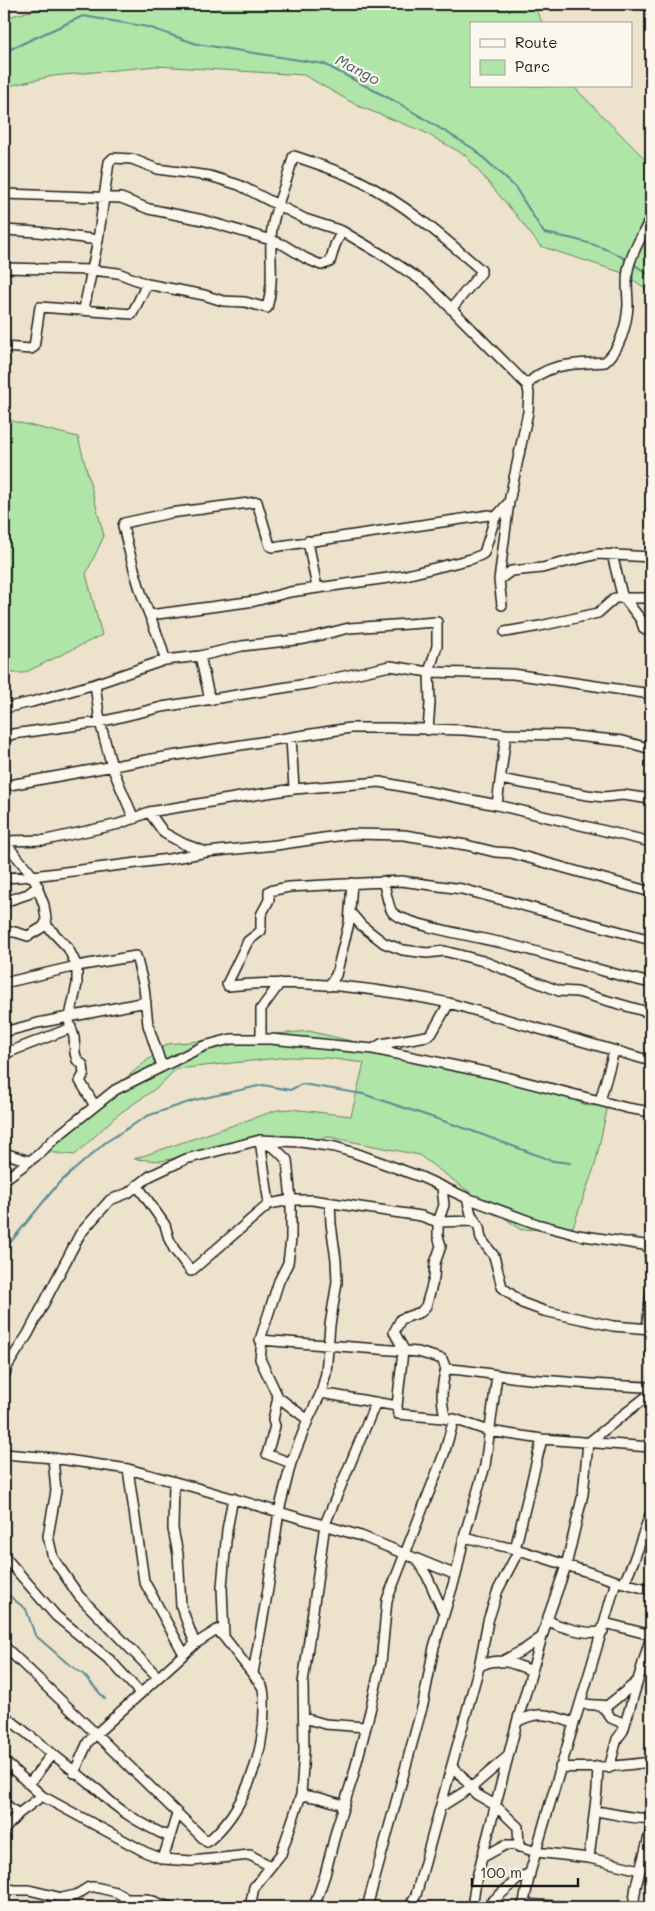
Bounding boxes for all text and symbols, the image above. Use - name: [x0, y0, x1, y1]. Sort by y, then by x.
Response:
- legend: [470, 22, 632, 88]
- text: Route: [515, 32, 558, 52]
- water label: Mango: [332, 49, 384, 89]
- text: Parc: [515, 56, 550, 76]
- scale bar: [472, 1856, 579, 1888]
- text: 100 m: [480, 1862, 522, 1882]

